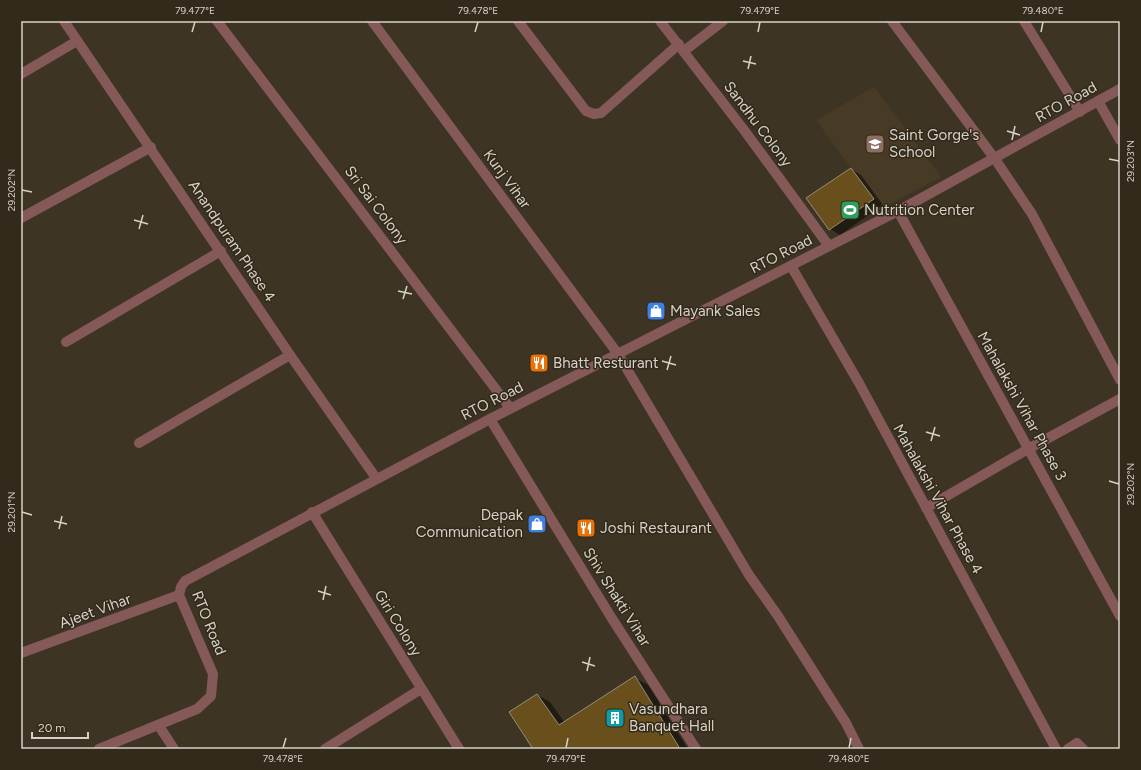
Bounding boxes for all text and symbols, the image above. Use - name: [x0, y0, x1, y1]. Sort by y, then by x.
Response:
- text: 79.477°E: [175, 4, 215, 17]
- text: 79.478°E: [458, 4, 498, 17]
- text: 79.479°E: [740, 4, 780, 17]
- text: 79.480°E: [1022, 4, 1064, 17]
- street label: Sandhu Colony: [720, 78, 796, 170]
- street label: RTO Road: [1032, 78, 1100, 126]
- place label: Saint Gorge's School: [889, 126, 979, 161]
- school or university icon: Saint Gorge's School: [864, 133, 886, 155]
- text: 29.203°N: [1124, 140, 1137, 182]
- street label: Kunj Vihar: [480, 146, 534, 212]
- street label: Sri Sai Colony: [341, 162, 411, 248]
- text: 29.202°N: [5, 169, 18, 211]
- street label: Anandpuram Phase 4: [185, 177, 279, 305]
- sports icon: Nutrition Center: [839, 199, 861, 221]
- place label: Nutrition Center: [864, 201, 974, 219]
- street label: RTO Road: [747, 231, 815, 277]
- shop icon: Mayank Sales: [645, 300, 667, 322]
- place label: Mayank Sales: [670, 302, 760, 320]
- street label: Mahalakshi Vihar Phase 3: [974, 328, 1070, 484]
- restaurant icon: Bhatt Resturant: [528, 352, 550, 374]
- place label: Bhatt Resturant: [553, 354, 659, 372]
- street label: RTO Road: [458, 378, 526, 424]
- street label: Mahalakshi Vihar Phase 4: [889, 421, 987, 577]
- text: 29.202°N: [1124, 463, 1137, 505]
- text: 29.201°N: [5, 492, 18, 532]
- place label: Depak Communication: [416, 506, 524, 541]
- shop icon: Depak Communication: [526, 513, 548, 535]
- restaurant icon: Joshi Restaurant: [575, 517, 597, 539]
- place label: Joshi Restaurant: [600, 519, 712, 537]
- street label: Shiv Shakti Vihar: [579, 544, 655, 650]
- street label: Giri Colony: [371, 587, 426, 660]
- street label: RTO Road: [188, 588, 230, 658]
- street label: Ajeet Vihar: [57, 590, 133, 632]
- place label: Vasundhara Banquet Hall: [629, 700, 714, 735]
- building icon: Vasundhara Banquet Hall: [604, 707, 626, 729]
- scale bar: [32, 714, 88, 740]
- text: 20 m: [38, 721, 66, 735]
- text: 79.478°E: [263, 752, 303, 765]
- text: 79.479°E: [546, 752, 586, 765]
- text: 79.480°E: [828, 752, 870, 765]

